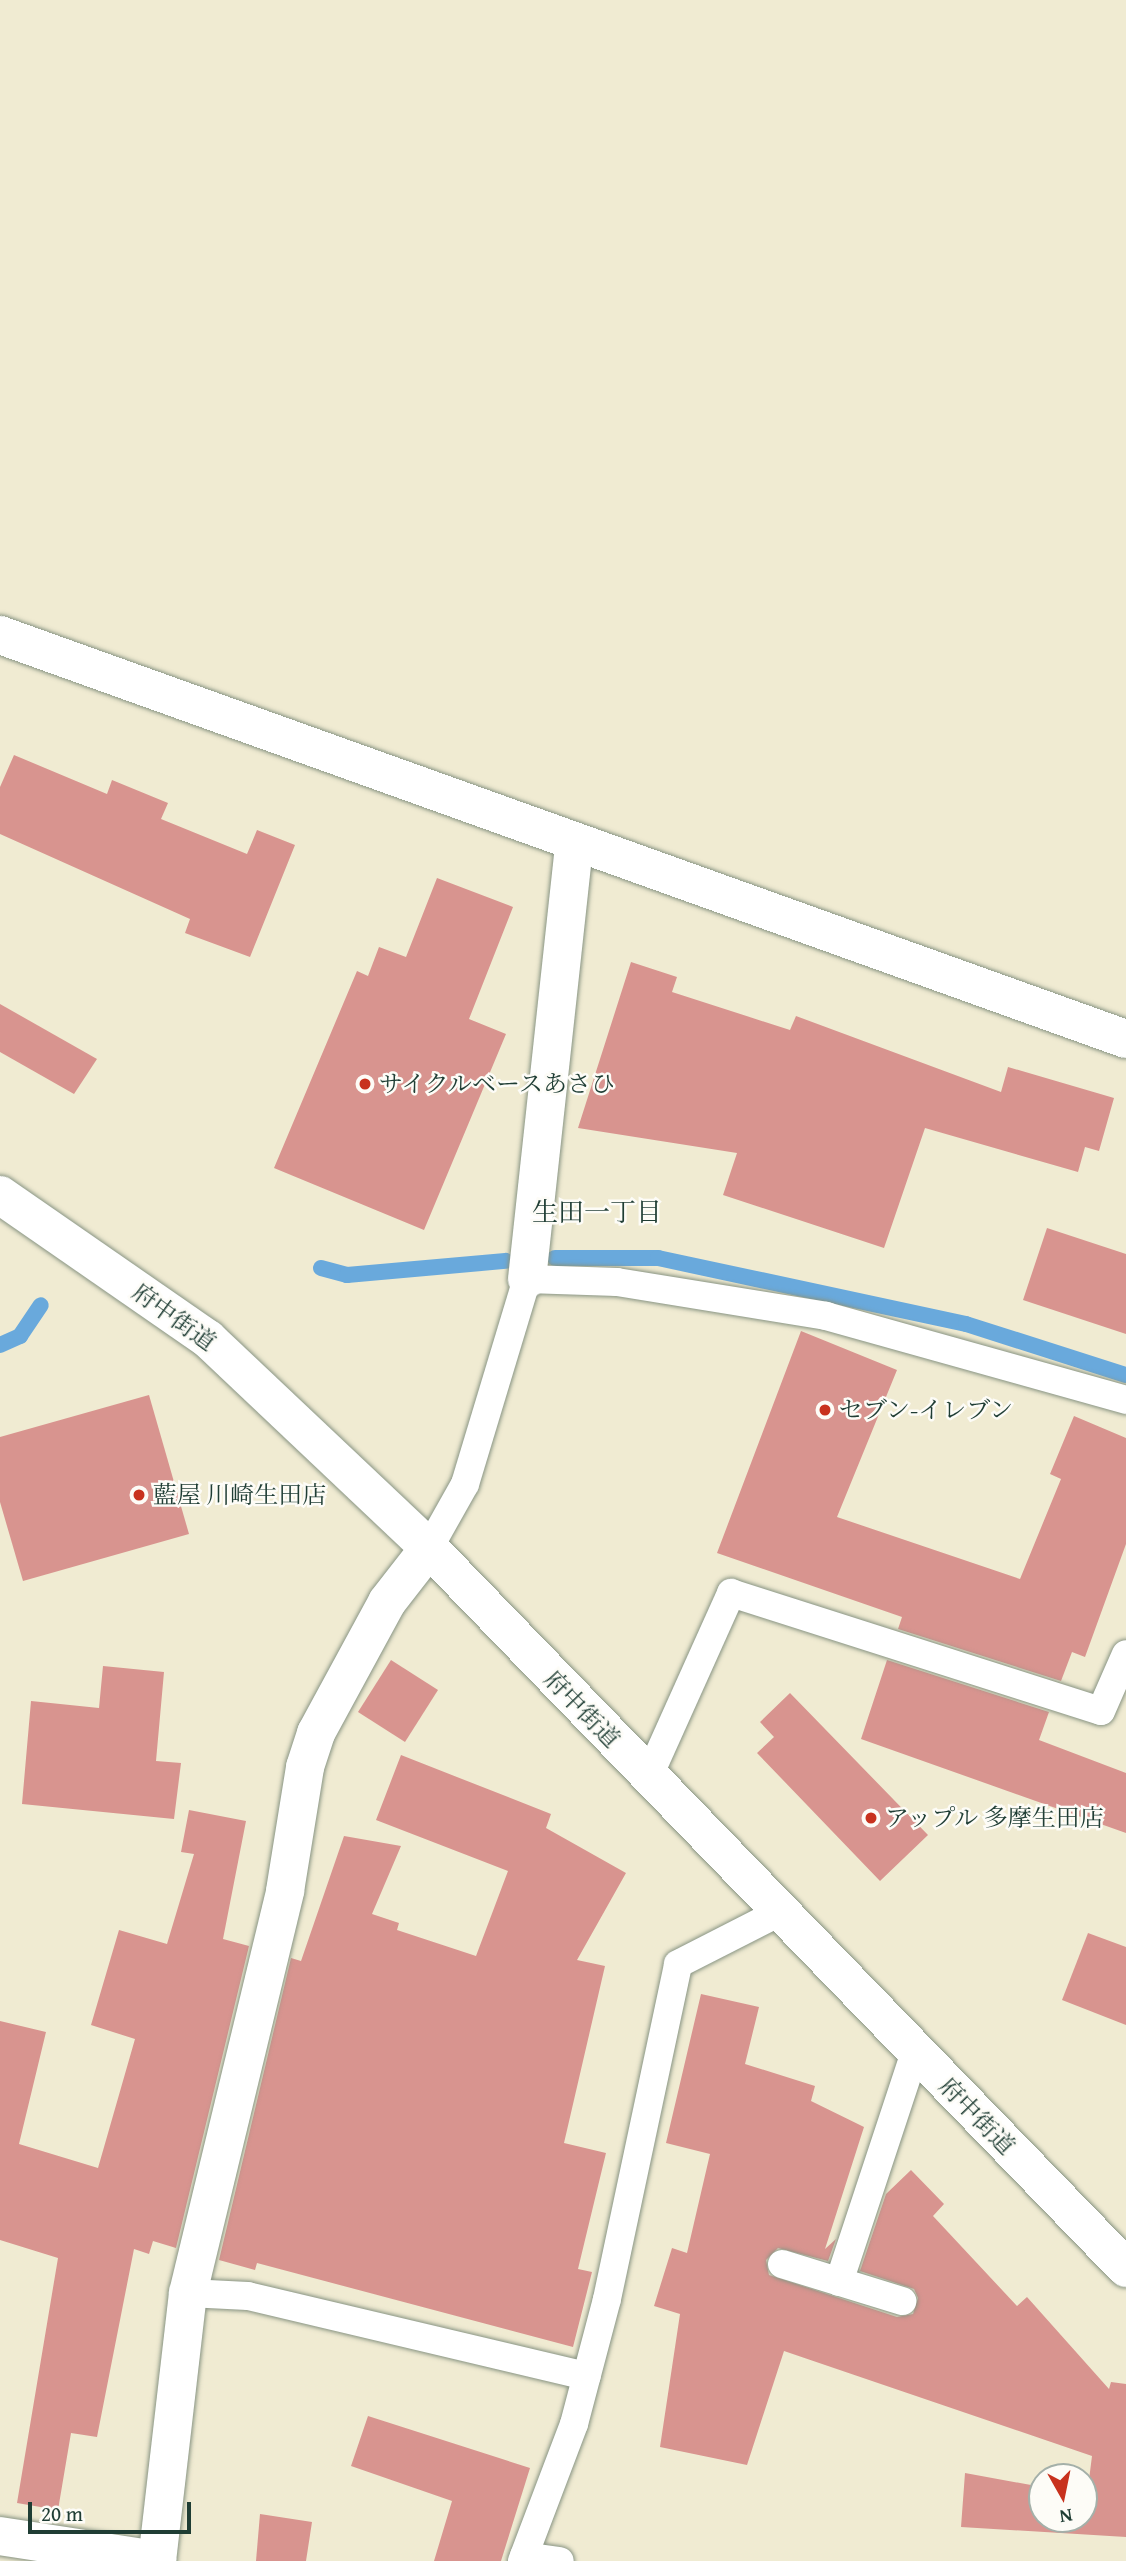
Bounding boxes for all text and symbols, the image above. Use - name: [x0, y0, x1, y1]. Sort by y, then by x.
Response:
- place label: サイクルベースあさひ: [379, 1070, 619, 1098]
- marker: サイクルベースあさひ: [357, 1076, 373, 1092]
- district label: 生田一丁目: [532, 1196, 662, 1228]
- street label: 府中街道: [127, 1277, 221, 1357]
- place label: セブン-イレブン: [839, 1396, 1015, 1424]
- marker: セブン-イレブン: [817, 1402, 833, 1418]
- place label: 藍屋 川崎生田店: [153, 1481, 326, 1509]
- marker: 藍屋 川崎生田店: [131, 1487, 147, 1503]
- street label: 府中街道: [538, 1664, 626, 1754]
- place label: アップル 多摩生田店: [885, 1804, 1106, 1832]
- marker: アップル 多摩生田店: [863, 1810, 879, 1826]
- street label: 府中街道: [933, 2071, 1021, 2161]
- north arrow: [1028, 2463, 1098, 2533]
- scale bar: [32, 2488, 194, 2532]
- text: 20 m: [41, 2498, 83, 2529]
- text: N: [1058, 2502, 1074, 2532]

